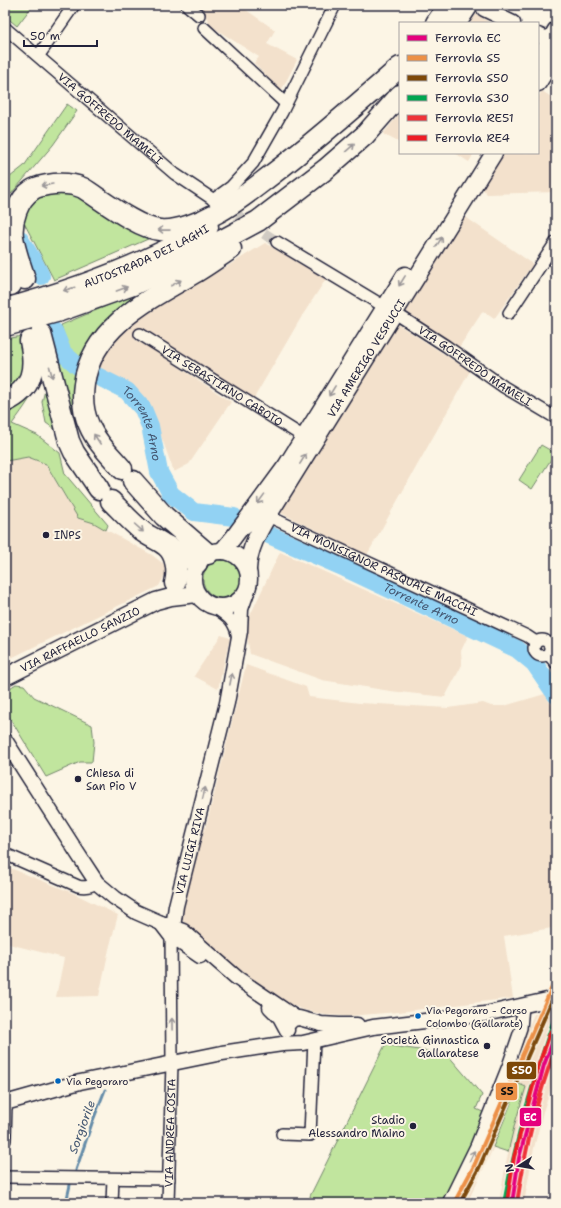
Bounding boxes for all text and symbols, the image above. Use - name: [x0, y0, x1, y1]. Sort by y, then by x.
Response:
- scale bar: [24, 22, 97, 48]
- legend: [399, 22, 539, 154]
- text: 50 m: [30, 28, 60, 44]
- text: Ferrovia EC: [435, 30, 501, 46]
- text: Ferrovia S5: [435, 50, 500, 66]
- street label: VIA GOFFREDO MAMELI: [55, 69, 166, 168]
- text: Ferrovia S50: [435, 70, 509, 86]
- text: Ferrovia S30: [435, 90, 509, 106]
- text: Ferrovia RE51: [435, 110, 514, 126]
- text: Ferrovia RE4: [435, 130, 510, 146]
- one-way arrow: [345, 143, 356, 152]
- one-way arrow: [40, 181, 53, 189]
- street label: AUTOSTRADA DEI LAGHI: [82, 221, 211, 291]
- one-way arrow: [158, 226, 171, 234]
- one-way arrow: [435, 237, 443, 248]
- one-way arrow: [397, 275, 405, 287]
- one-way arrow: [170, 278, 182, 286]
- one-way arrow: [116, 285, 129, 292]
- one-way arrow: [62, 286, 75, 293]
- street label: VIA AMERIGO VESPUCCI: [324, 296, 409, 420]
- street label: VIA GOFFREDO MAMELI: [415, 322, 535, 409]
- street label: VIA SEBASTIANO CABOTO: [158, 342, 286, 429]
- one-way arrow: [48, 365, 55, 378]
- water label: Torrente Arno: [120, 382, 165, 462]
- one-way arrow: [328, 385, 336, 397]
- one-way arrow: [93, 434, 101, 445]
- one-way arrow: [299, 454, 307, 465]
- one-way arrow: [256, 494, 265, 505]
- street label: VIA MONSIGNOR PASQUALE MACCHI: [288, 520, 480, 619]
- one-way arrow: [134, 523, 144, 533]
- place label: INPS: [54, 528, 81, 543]
- marker: INPS: [41, 530, 51, 540]
- water label: Torrente Arno: [381, 579, 462, 629]
- street label: VIA RAFFAELLO SANZIO: [18, 603, 143, 676]
- one-way arrow: [228, 673, 236, 686]
- place label: Chiesa di San Pio V: [86, 766, 137, 794]
- marker: Chiesa di San Pio V: [73, 774, 83, 784]
- one-way arrow: [201, 787, 209, 800]
- street label: VIA LUIGI RIVA: [172, 805, 208, 896]
- place label: Via Pegoraro - Corso Colombo (Gallarate): [426, 1004, 527, 1030]
- marker: Via Pegoraro - Corso Colombo (Gallarate): [413, 1011, 423, 1021]
- one-way arrow: [168, 1018, 176, 1031]
- place label: Società Ginnastica Gallaratese: [381, 1033, 479, 1061]
- marker: Società Ginnastica Gallaratese: [482, 1041, 492, 1051]
- line badge: S50: [506, 1061, 537, 1080]
- text: S50: [512, 1063, 533, 1078]
- place label: Via Pegoraro: [66, 1075, 128, 1088]
- marker: Via Pegoraro: [53, 1076, 63, 1086]
- street label: VIA ANDREA COSTA: [161, 1078, 179, 1188]
- line badge: S5: [495, 1082, 518, 1101]
- text: S5: [500, 1084, 514, 1099]
- water label: Sorgiorile: [65, 1098, 99, 1156]
- line badge: EC: [519, 1107, 542, 1127]
- text: EC: [523, 1110, 537, 1125]
- place label: Stadio Alessandro Maino: [308, 1113, 405, 1141]
- marker: Stadio Alessandro Maino: [408, 1121, 418, 1131]
- north arrow: [499, 1146, 539, 1186]
- one-way arrow: [469, 1150, 476, 1162]
- text: N: [501, 1162, 518, 1174]

